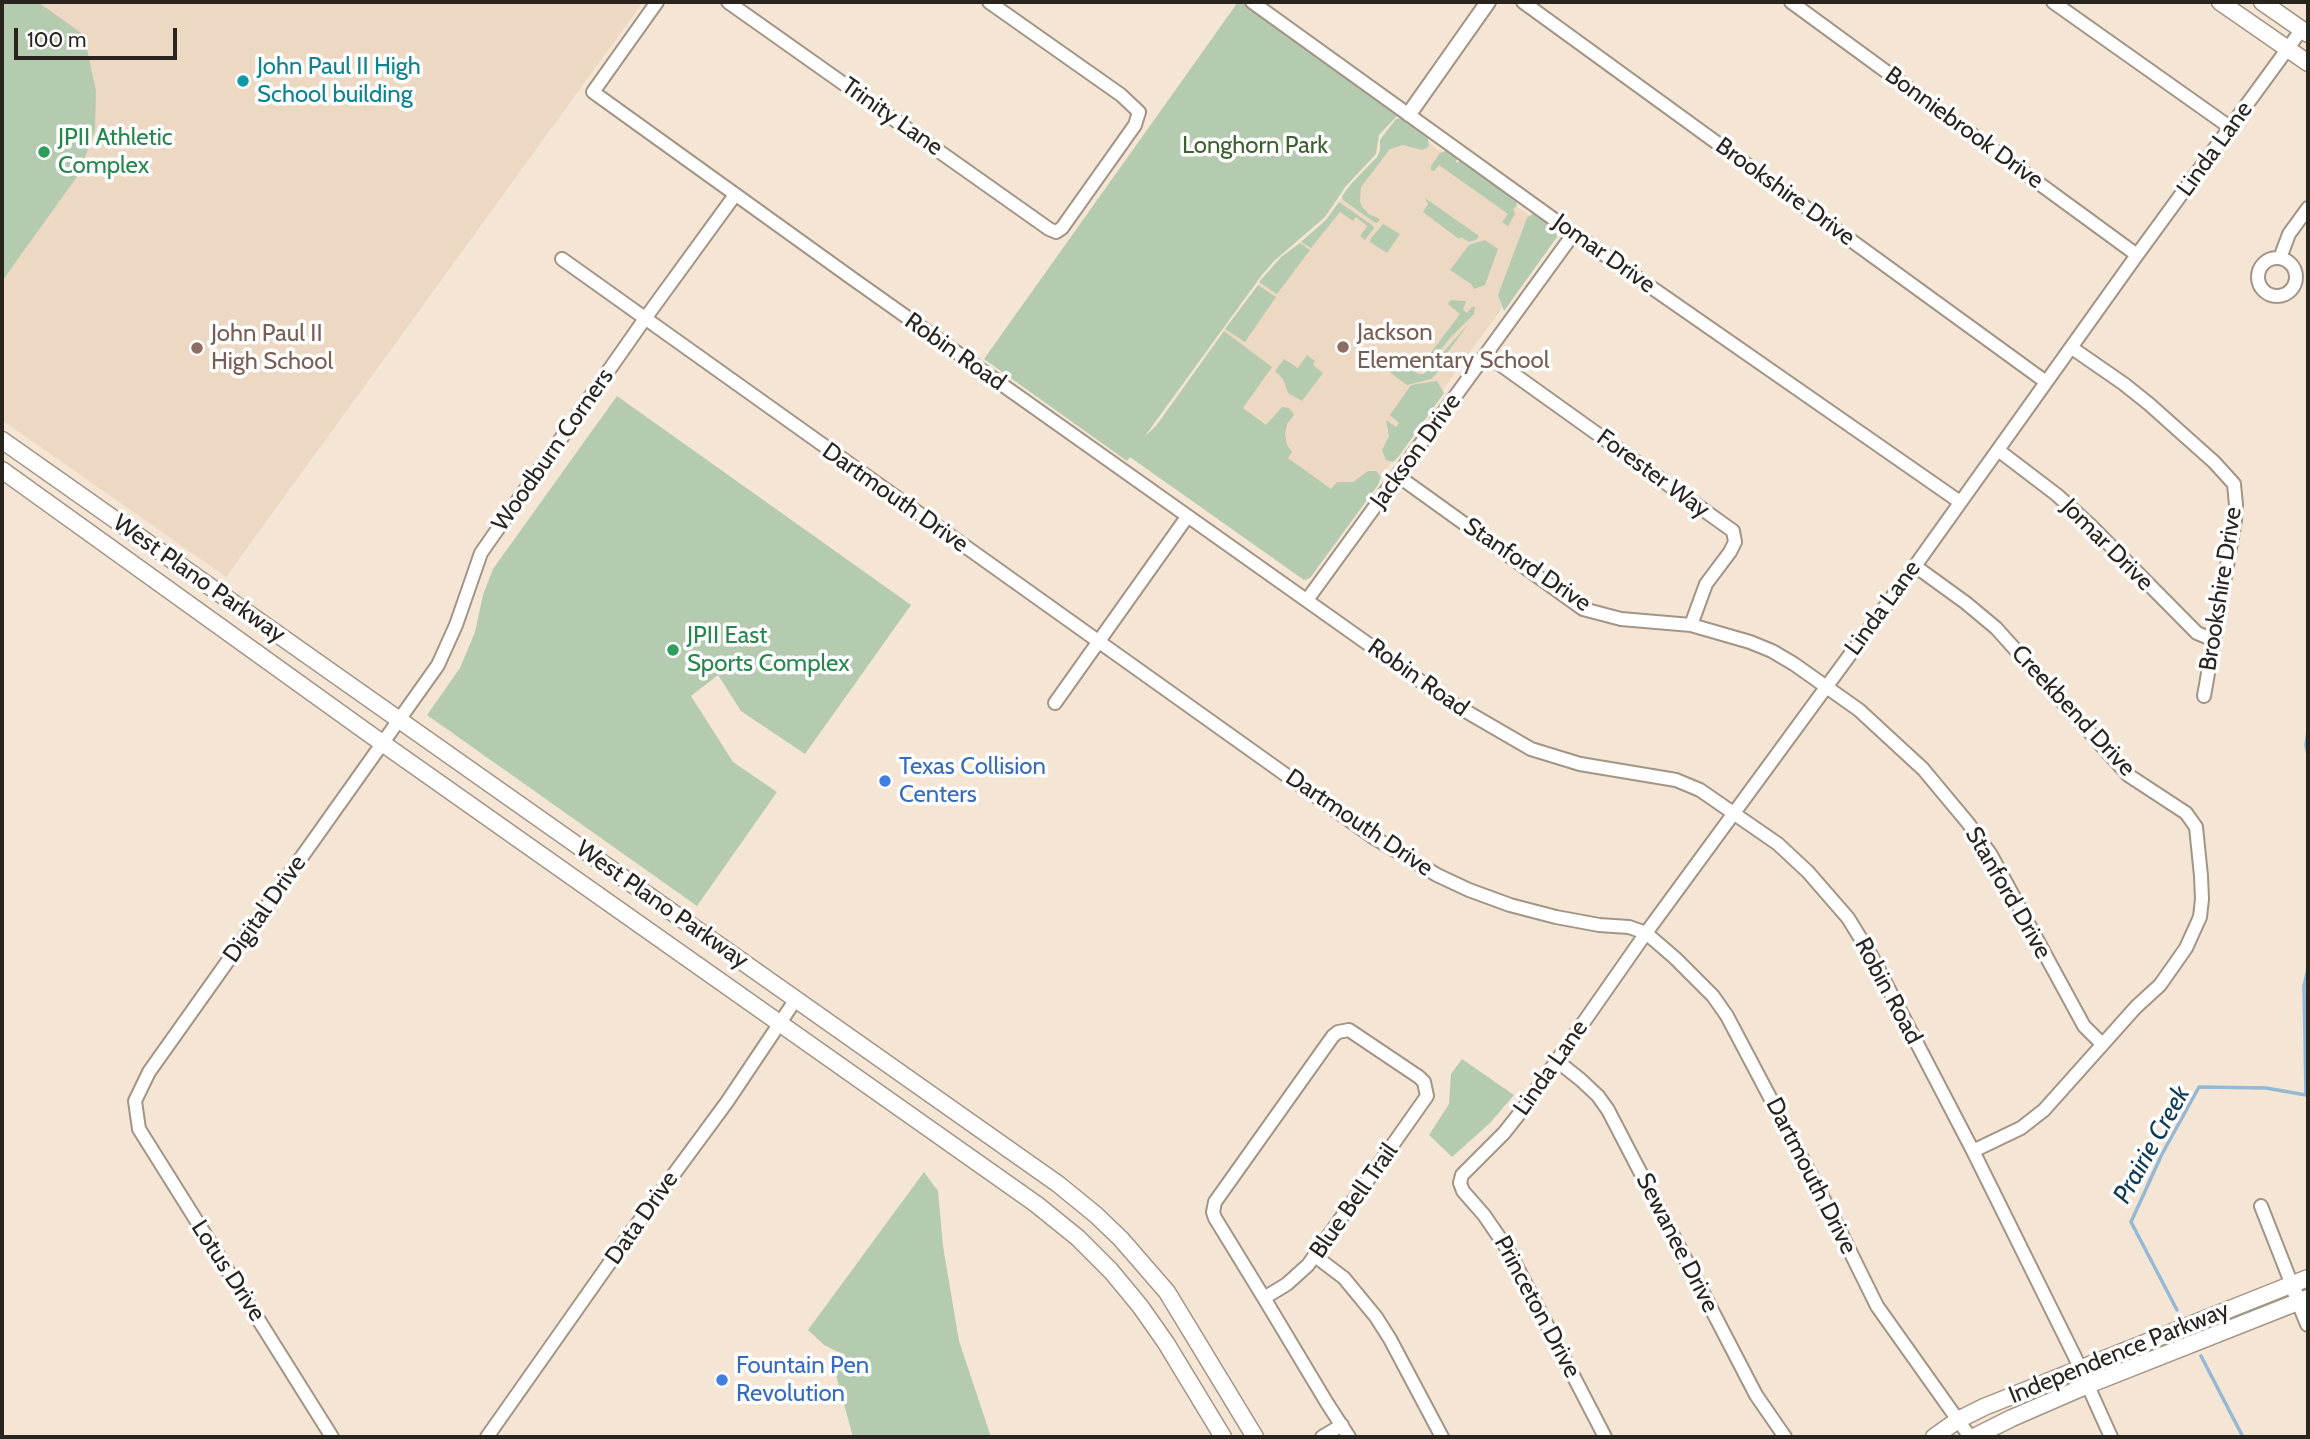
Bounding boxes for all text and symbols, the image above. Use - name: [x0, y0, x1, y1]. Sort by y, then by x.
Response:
- scale bar: [18, 14, 180, 58]
- text: 100 m: [27, 27, 86, 52]
- place label: John Paul II High School building: [257, 53, 421, 109]
- street label: Bonniebrook Drive: [1879, 61, 2049, 195]
- street label: Trinity Lane: [836, 72, 948, 162]
- marker: John Paul II High School building: [235, 73, 251, 89]
- street label: Linda Lane: [2171, 96, 2259, 202]
- place label: JPII Athletic Complex: [58, 124, 173, 180]
- park label: Longhorn Park: [1182, 132, 1328, 160]
- street label: Brookshire Drive: [1710, 132, 1860, 252]
- marker: JPII Athletic Complex: [36, 144, 52, 160]
- street label: Jomar Drive: [1547, 208, 1661, 300]
- street label: Robin Road: [899, 307, 1011, 397]
- place label: Jackson Elementary School: [1357, 319, 1549, 375]
- place label: John Paul II High School: [211, 320, 333, 376]
- marker: Jackson Elementary School: [1335, 339, 1351, 355]
- marker: John Paul II High School: [189, 340, 205, 356]
- street label: Woodburn Corners: [486, 363, 620, 537]
- street label: Jackson Drive: [1365, 388, 1467, 514]
- street label: Forester Way: [1591, 423, 1715, 525]
- street label: Dartmouth Drive: [816, 437, 974, 559]
- street label: Jomar Drive: [2055, 493, 2159, 597]
- street label: Brookshire Drive: [2194, 505, 2248, 673]
- street label: West Plano Parkway: [107, 509, 291, 649]
- street label: Stanford Drive: [1458, 512, 1596, 618]
- street label: Linda Lane: [1839, 555, 1927, 661]
- place label: JPII East Sports Complex: [687, 622, 850, 678]
- street label: Robin Road: [1362, 633, 1474, 723]
- street label: Creekbend Drive: [2005, 639, 2141, 783]
- marker: JPII East Sports Complex: [665, 642, 681, 658]
- place label: Texas Collision Centers: [899, 753, 1046, 809]
- street label: Dartmouth Drive: [1280, 763, 1438, 883]
- marker: Texas Collision Centers: [877, 773, 893, 789]
- street label: Stanford Drive: [1959, 822, 2057, 964]
- street label: West Plano Parkway: [570, 835, 754, 975]
- street label: Digital Drive: [218, 850, 312, 968]
- street label: Robin Road: [1848, 933, 1928, 1049]
- street label: Linda Lane: [1508, 1015, 1594, 1121]
- water label: Prairie Creek: [2107, 1081, 2197, 1209]
- street label: Dartmouth Drive: [1759, 1093, 1863, 1259]
- street label: Blue Bell Trail: [1304, 1138, 1404, 1264]
- street label: Data Drive: [599, 1166, 685, 1270]
- street label: Sewanee Drive: [1630, 1169, 1724, 1317]
- street label: Lotus Drive: [185, 1215, 271, 1327]
- street label: Princeton Drive: [1488, 1231, 1586, 1383]
- street label: Independence Parkway: [2005, 1296, 2233, 1410]
- place label: Fountain Pen Revolution: [736, 1352, 869, 1408]
- marker: Fountain Pen Revolution: [714, 1372, 730, 1388]

